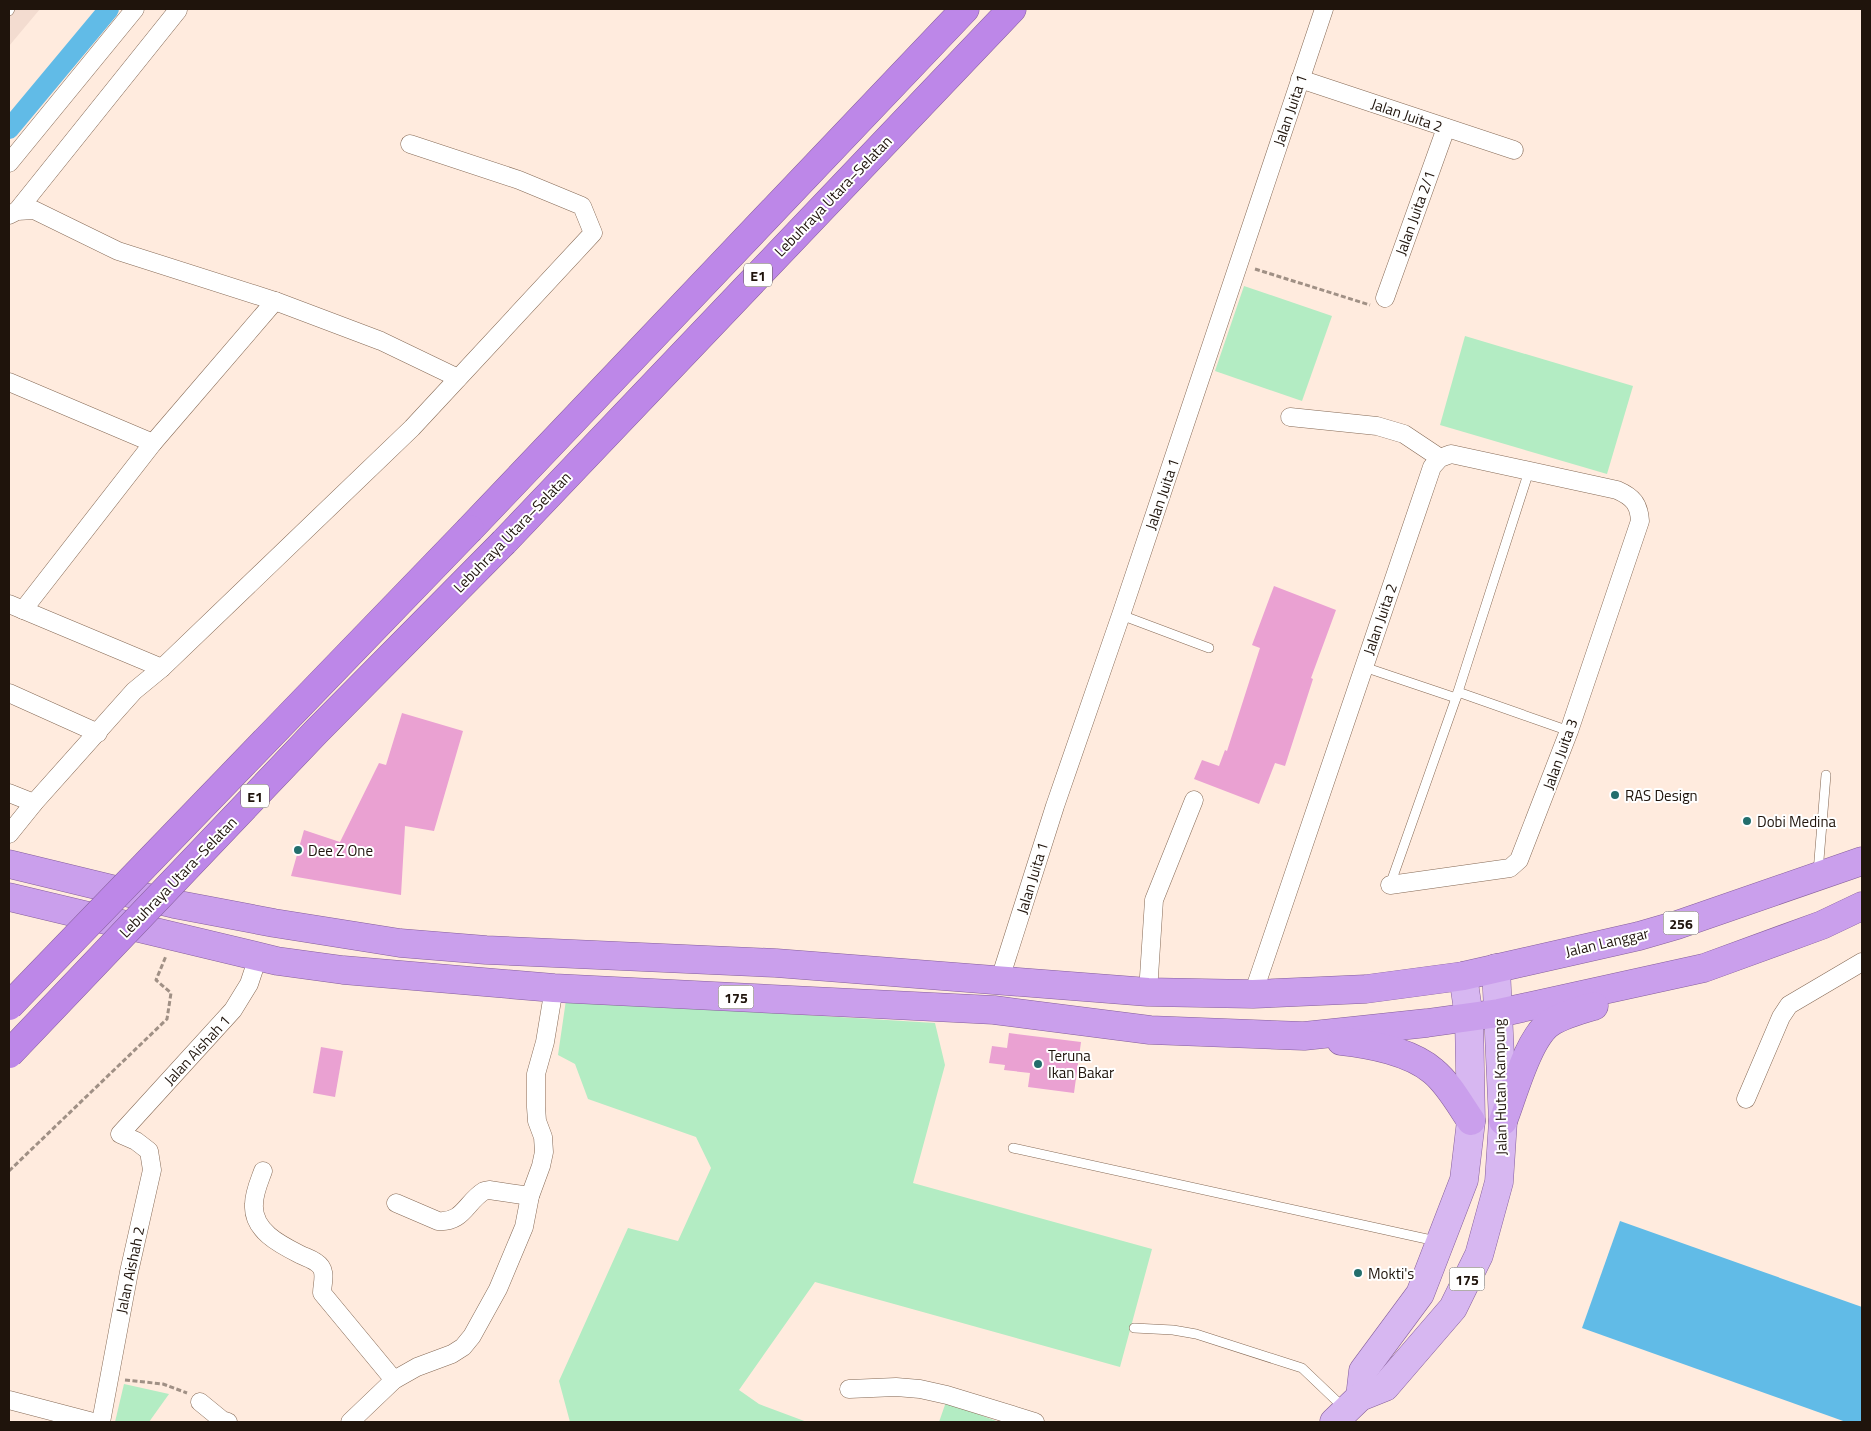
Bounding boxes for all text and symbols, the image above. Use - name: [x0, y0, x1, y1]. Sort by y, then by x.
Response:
- street label: Jalan Juita 1: [1267, 71, 1313, 149]
- street label: Jalan Juita 2: [1368, 92, 1446, 138]
- street label: Lebuhraya Utara–Selatan: [769, 130, 897, 262]
- street label: Jalan Juita 2/1: [1389, 167, 1441, 259]
- road number: E1: [744, 264, 772, 286]
- street label: Jalan Juita 1: [1139, 455, 1185, 533]
- street label: Lebuhraya Utara–Selatan: [448, 466, 576, 598]
- street label: Jalan Juita 2: [1357, 580, 1403, 658]
- street label: Jalan Juita 3: [1536, 715, 1584, 793]
- road number: E1: [241, 784, 269, 808]
- place label: RAS Design: [1625, 784, 1698, 807]
- marker: RAS Design: [1609, 789, 1621, 801]
- place label: Dobi Medina: [1757, 810, 1836, 833]
- street label: Lebuhraya Utara–Selatan: [114, 811, 242, 943]
- marker: Dobi Medina: [1741, 815, 1753, 827]
- place label: Dee Z One: [308, 839, 373, 862]
- street label: Jalan Juita 1: [1010, 839, 1054, 917]
- marker: Dee Z One: [292, 844, 304, 856]
- road number: 256: [1664, 911, 1698, 934]
- street label: Jalan Langgar: [1563, 921, 1651, 963]
- road number: 175: [718, 986, 754, 1009]
- street label: Jalan Aishah 1: [158, 1010, 236, 1090]
- street label: Jalan Hutan Kampung: [1487, 1018, 1513, 1156]
- place label: Teruna Ikan Bakar: [1048, 1044, 1114, 1084]
- marker: Teruna Ikan Bakar: [1032, 1058, 1044, 1070]
- street label: Jalan Aishah 2: [110, 1224, 150, 1316]
- place label: Mokti's: [1368, 1262, 1414, 1285]
- marker: Mokti's: [1352, 1267, 1364, 1279]
- road number: 175: [1450, 1268, 1484, 1290]

